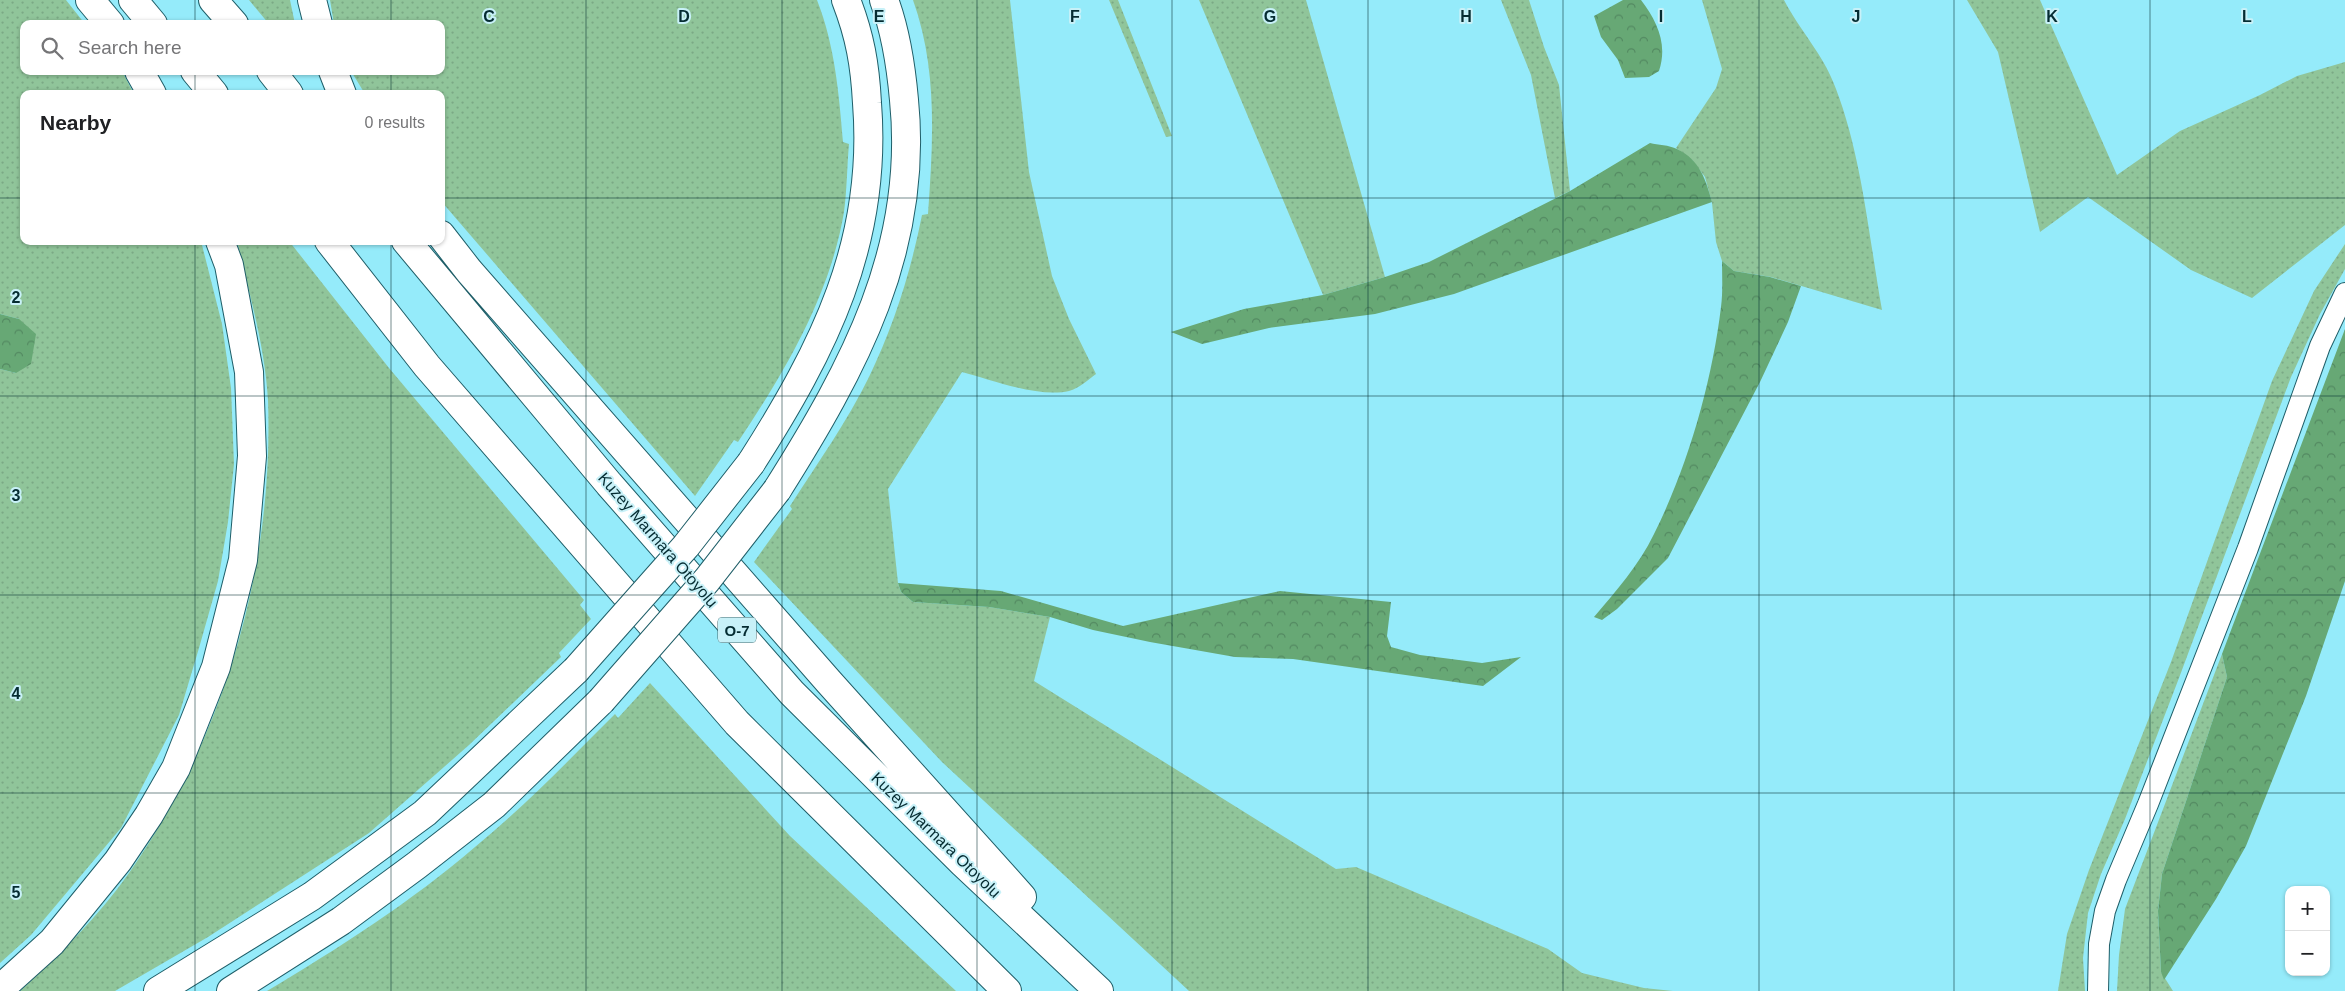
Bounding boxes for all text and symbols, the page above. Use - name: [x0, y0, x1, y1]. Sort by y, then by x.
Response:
- text: C: [483, 8, 495, 25]
- text: D: [678, 8, 690, 25]
- text: E: [874, 8, 885, 25]
- text: F: [1070, 8, 1080, 25]
- text: G: [1264, 8, 1276, 25]
- text: H: [1460, 8, 1472, 25]
- text: I: [1659, 8, 1663, 25]
- text: J: [1852, 8, 1860, 25]
- text: K: [2046, 8, 2058, 25]
- text: L: [2242, 8, 2252, 25]
- search box: [20, 20, 445, 75]
- icon: search: [38, 34, 66, 62]
- text: Search here: [78, 37, 182, 58]
- text: Nearby: [40, 111, 111, 134]
- text: 0 results: [365, 114, 425, 131]
- text: 2: [12, 289, 21, 306]
- street label: Kuzey Marmara Otoyolu: [595, 469, 721, 611]
- text: 3: [12, 487, 21, 504]
- road number: O-7: [718, 618, 756, 642]
- text: 4: [12, 685, 21, 702]
- street label: Kuzey Marmara Otoyolu: [868, 769, 1004, 901]
- text: 5: [12, 884, 21, 901]
- map controls: [2285, 886, 2330, 976]
- button: +: [2285, 886, 2330, 931]
- button: −: [2285, 931, 2330, 976]

